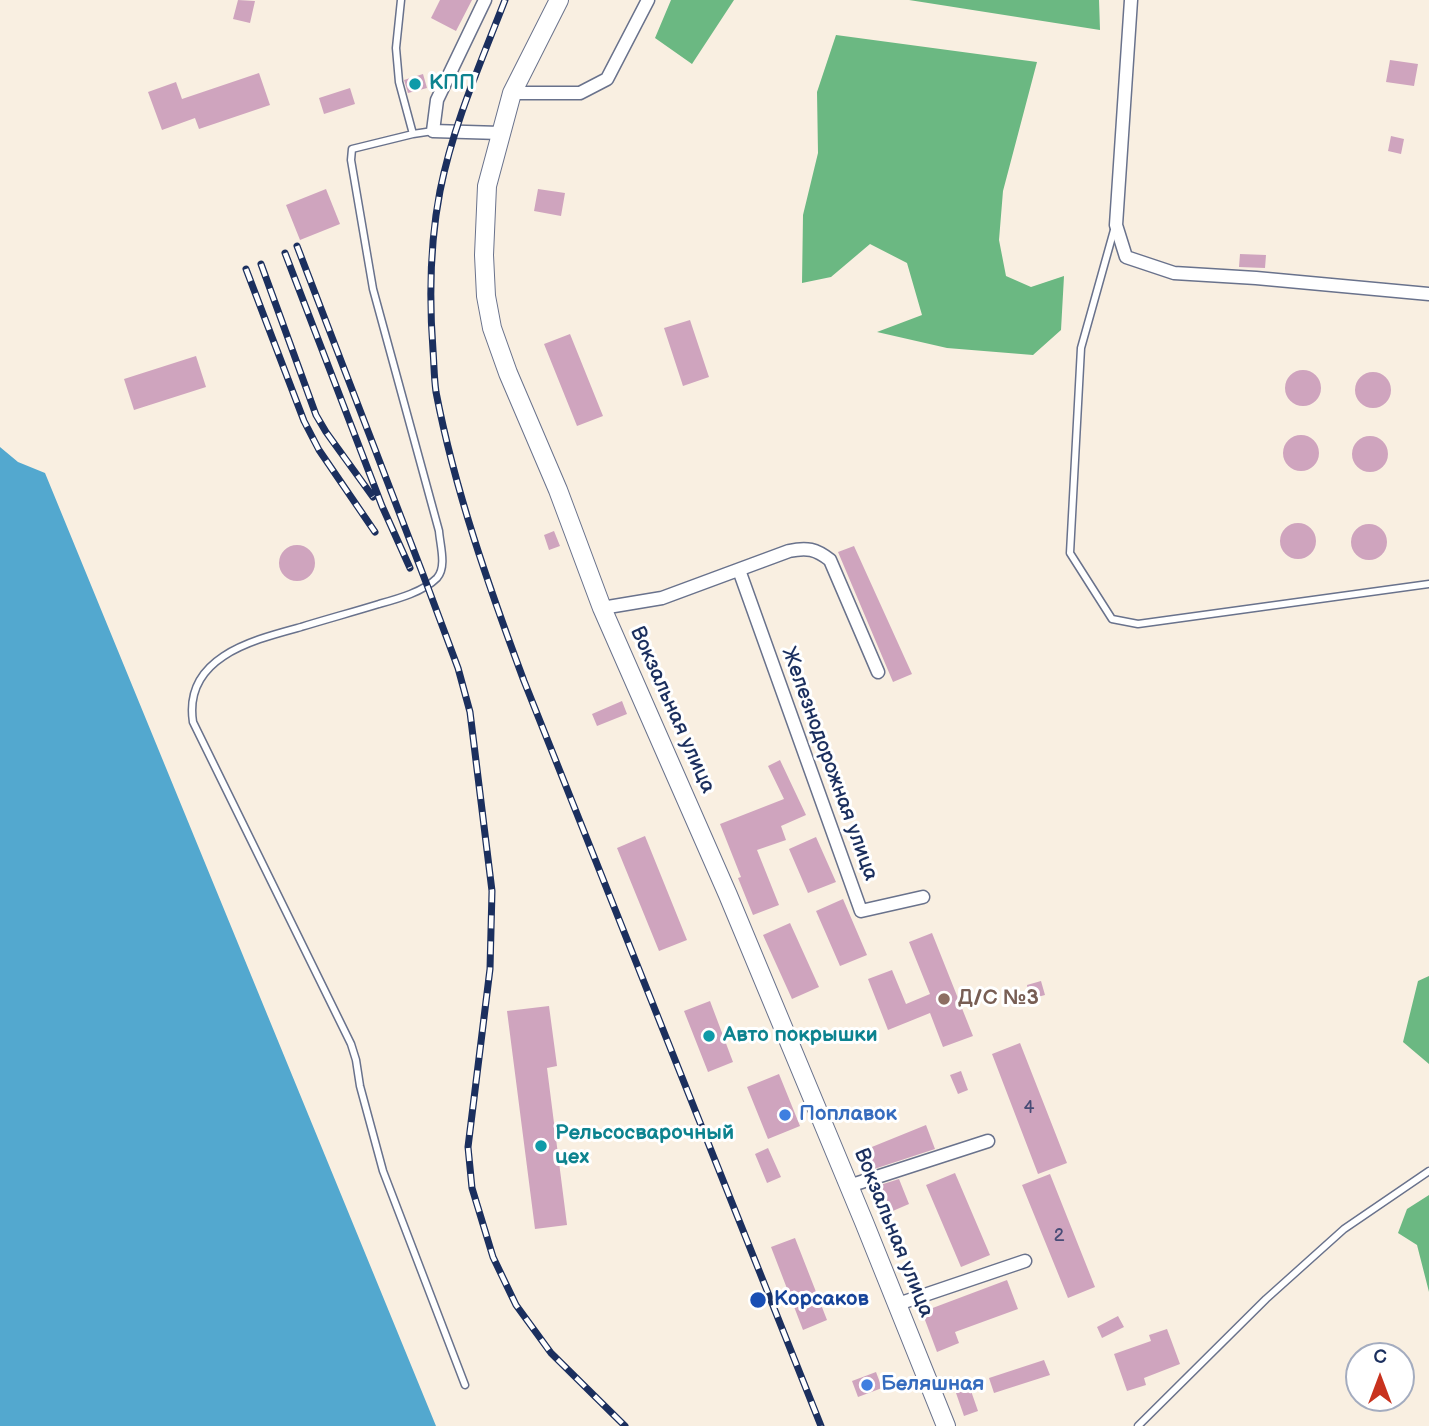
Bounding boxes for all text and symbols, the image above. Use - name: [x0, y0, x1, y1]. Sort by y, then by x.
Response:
- place label: КПП: [429, 71, 475, 97]
- marker: КПП: [407, 76, 423, 92]
- street label: Вокзальная улица: [624, 623, 720, 797]
- street label: Железнодорожная улица: [775, 644, 883, 884]
- place label: Д/С №3: [958, 986, 1039, 1012]
- marker: Д/С №3: [936, 991, 952, 1007]
- place label: Авто покрышки: [723, 1023, 878, 1049]
- marker: Авто покрышки: [701, 1028, 717, 1044]
- house number: 4: [1024, 1097, 1034, 1119]
- place label: Поплавок: [799, 1102, 897, 1128]
- marker: Поплавок: [777, 1107, 793, 1123]
- place label: Рельсосварочный цех: [555, 1121, 734, 1171]
- marker: Рельсосварочный цех: [533, 1138, 549, 1154]
- street label: Вокзальная улица: [848, 1145, 938, 1321]
- house number: 2: [1054, 1225, 1064, 1247]
- place label: Корсаков: [774, 1287, 869, 1313]
- marker: Корсаков: [748, 1290, 768, 1310]
- north arrow: [1345, 1342, 1415, 1412]
- text: С: [1373, 1346, 1387, 1369]
- place label: Беляшная: [881, 1372, 984, 1398]
- marker: Беляшная: [859, 1377, 875, 1393]

